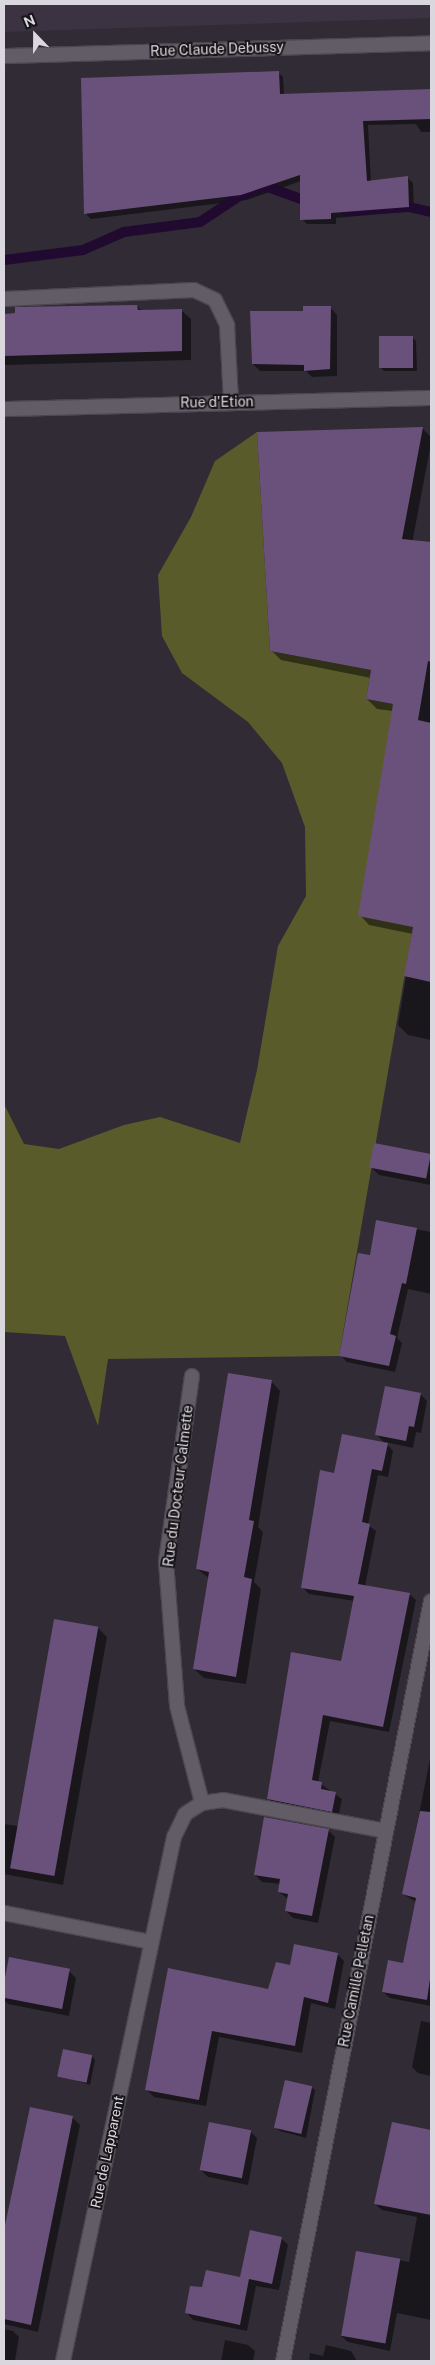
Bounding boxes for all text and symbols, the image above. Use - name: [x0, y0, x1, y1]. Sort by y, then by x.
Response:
- north arrow: [10, 10, 60, 60]
- text: N: [21, 12, 37, 31]
- street label: Rue Claude Debussy: [150, 38, 284, 60]
- street label: Rue d'Etion: [180, 393, 254, 411]
- street label: Rue du Docteur Calmette: [160, 1404, 196, 1568]
- street label: Rue Camille Pelletan: [335, 1913, 377, 2049]
- street label: Rue de Lapparent: [87, 2094, 127, 2210]

